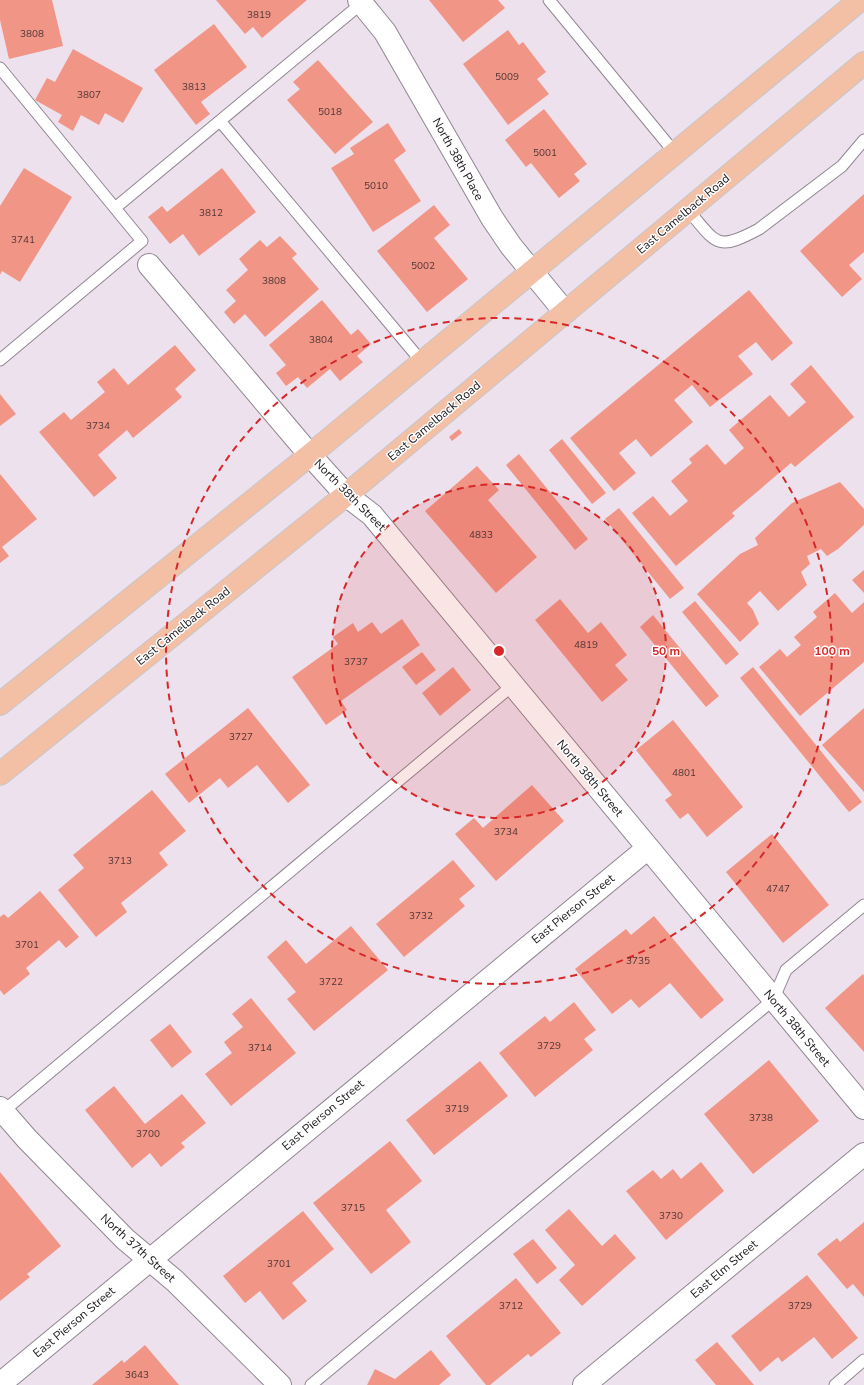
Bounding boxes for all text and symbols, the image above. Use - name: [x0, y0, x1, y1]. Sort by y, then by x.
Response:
- house number: 3819: [247, 8, 271, 22]
- house number: 3808: [20, 27, 44, 41]
- house number: 5009: [495, 70, 519, 84]
- house number: 3813: [182, 80, 206, 94]
- house number: 3807: [77, 88, 101, 102]
- house number: 5018: [318, 105, 342, 119]
- street label: North 38th Place: [429, 115, 487, 203]
- house number: 5001: [533, 146, 557, 160]
- street label: East Camelback Road: [633, 170, 733, 258]
- house number: 5010: [364, 179, 388, 193]
- house number: 3812: [199, 206, 223, 220]
- house number: 3741: [11, 233, 35, 247]
- house number: 5002: [411, 259, 435, 273]
- house number: 3808: [262, 274, 286, 288]
- house number: 3804: [309, 333, 333, 347]
- street label: East Camelback Road: [384, 377, 484, 465]
- house number: 3734: [86, 419, 110, 433]
- street label: North 38th Street: [311, 456, 390, 535]
- house number: 4833: [469, 528, 493, 542]
- street label: East Camelback Road: [133, 583, 233, 669]
- house number: 4819: [574, 638, 598, 652]
- text: 50 m: [652, 643, 680, 659]
- text: 100 m: [814, 643, 850, 659]
- centre of rings: [492, 644, 506, 658]
- house number: 3737: [344, 655, 368, 669]
- house number: 3727: [229, 730, 253, 744]
- street label: North 38th Street: [553, 736, 627, 820]
- house number: 4801: [672, 766, 696, 780]
- house number: 3734: [494, 825, 518, 839]
- house number: 3713: [108, 854, 132, 868]
- street label: East Pierson Street: [528, 870, 618, 947]
- house number: 4747: [766, 882, 790, 896]
- house number: 3732: [409, 909, 433, 923]
- house number: 3701: [15, 938, 39, 952]
- house number: 3735: [626, 954, 650, 968]
- house number: 3722: [319, 975, 343, 989]
- street label: North 38th Street: [760, 986, 834, 1070]
- house number: 3729: [537, 1039, 561, 1053]
- house number: 3714: [248, 1041, 272, 1055]
- street label: East Pierson Street: [279, 1075, 368, 1154]
- house number: 3719: [445, 1102, 469, 1116]
- house number: 3738: [749, 1111, 773, 1125]
- house number: 3700: [136, 1127, 160, 1141]
- house number: 3715: [341, 1201, 365, 1215]
- house number: 3730: [659, 1209, 683, 1223]
- street label: North 37th Street: [97, 1210, 179, 1286]
- street label: East Elm Street: [687, 1236, 762, 1302]
- house number: 3701: [267, 1257, 291, 1271]
- street label: East Pierson Street: [30, 1282, 119, 1361]
- house number: 3712: [499, 1299, 523, 1313]
- house number: 3729: [788, 1299, 812, 1313]
- house number: 3643: [125, 1368, 149, 1382]

